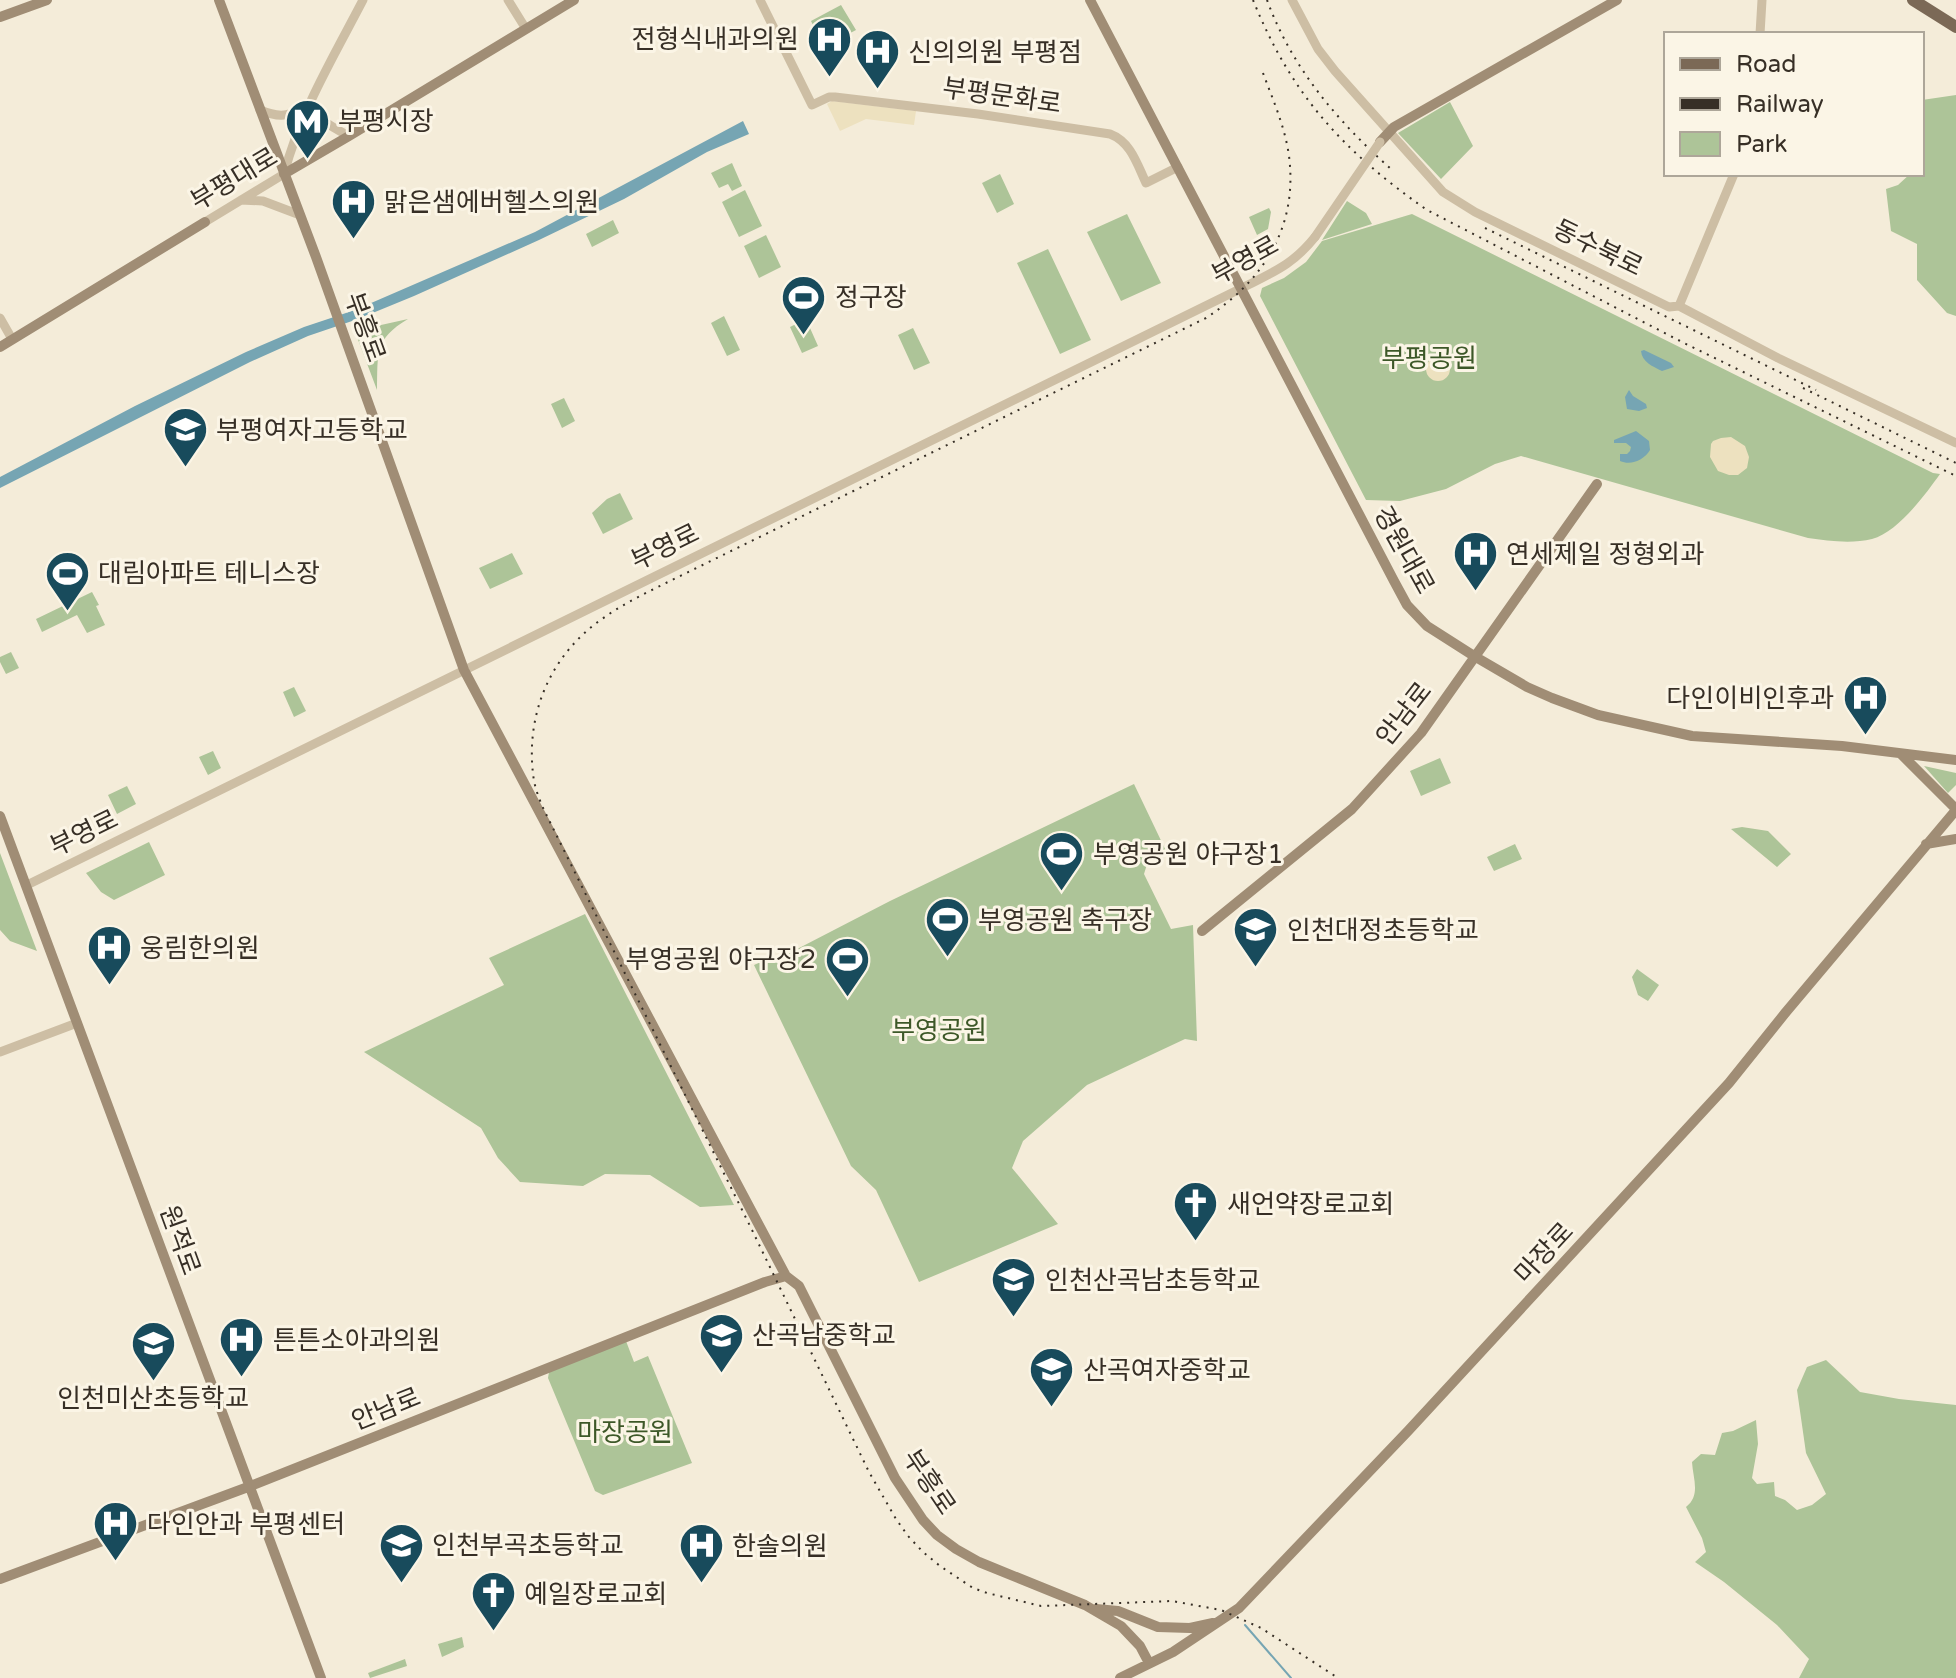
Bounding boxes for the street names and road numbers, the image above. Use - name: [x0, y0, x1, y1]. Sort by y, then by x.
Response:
- street label: 부평문화로: [941, 72, 1063, 120]
- street label: 부평대로: [185, 141, 283, 217]
- street label: 동수북로: [1548, 213, 1648, 283]
- street label: 부영로: [1206, 229, 1284, 291]
- street label: 부흥로: [338, 288, 392, 366]
- street label: 경원대로: [1367, 501, 1441, 599]
- street label: 부영로: [626, 517, 704, 577]
- street label: 안남로: [1370, 676, 1438, 752]
- street label: 부영로: [45, 803, 123, 863]
- street label: 원적로: [153, 1201, 207, 1279]
- street label: 마장로: [1508, 1216, 1580, 1290]
- street label: 안남로: [347, 1381, 425, 1437]
- street label: 부흥로: [896, 1444, 962, 1520]

